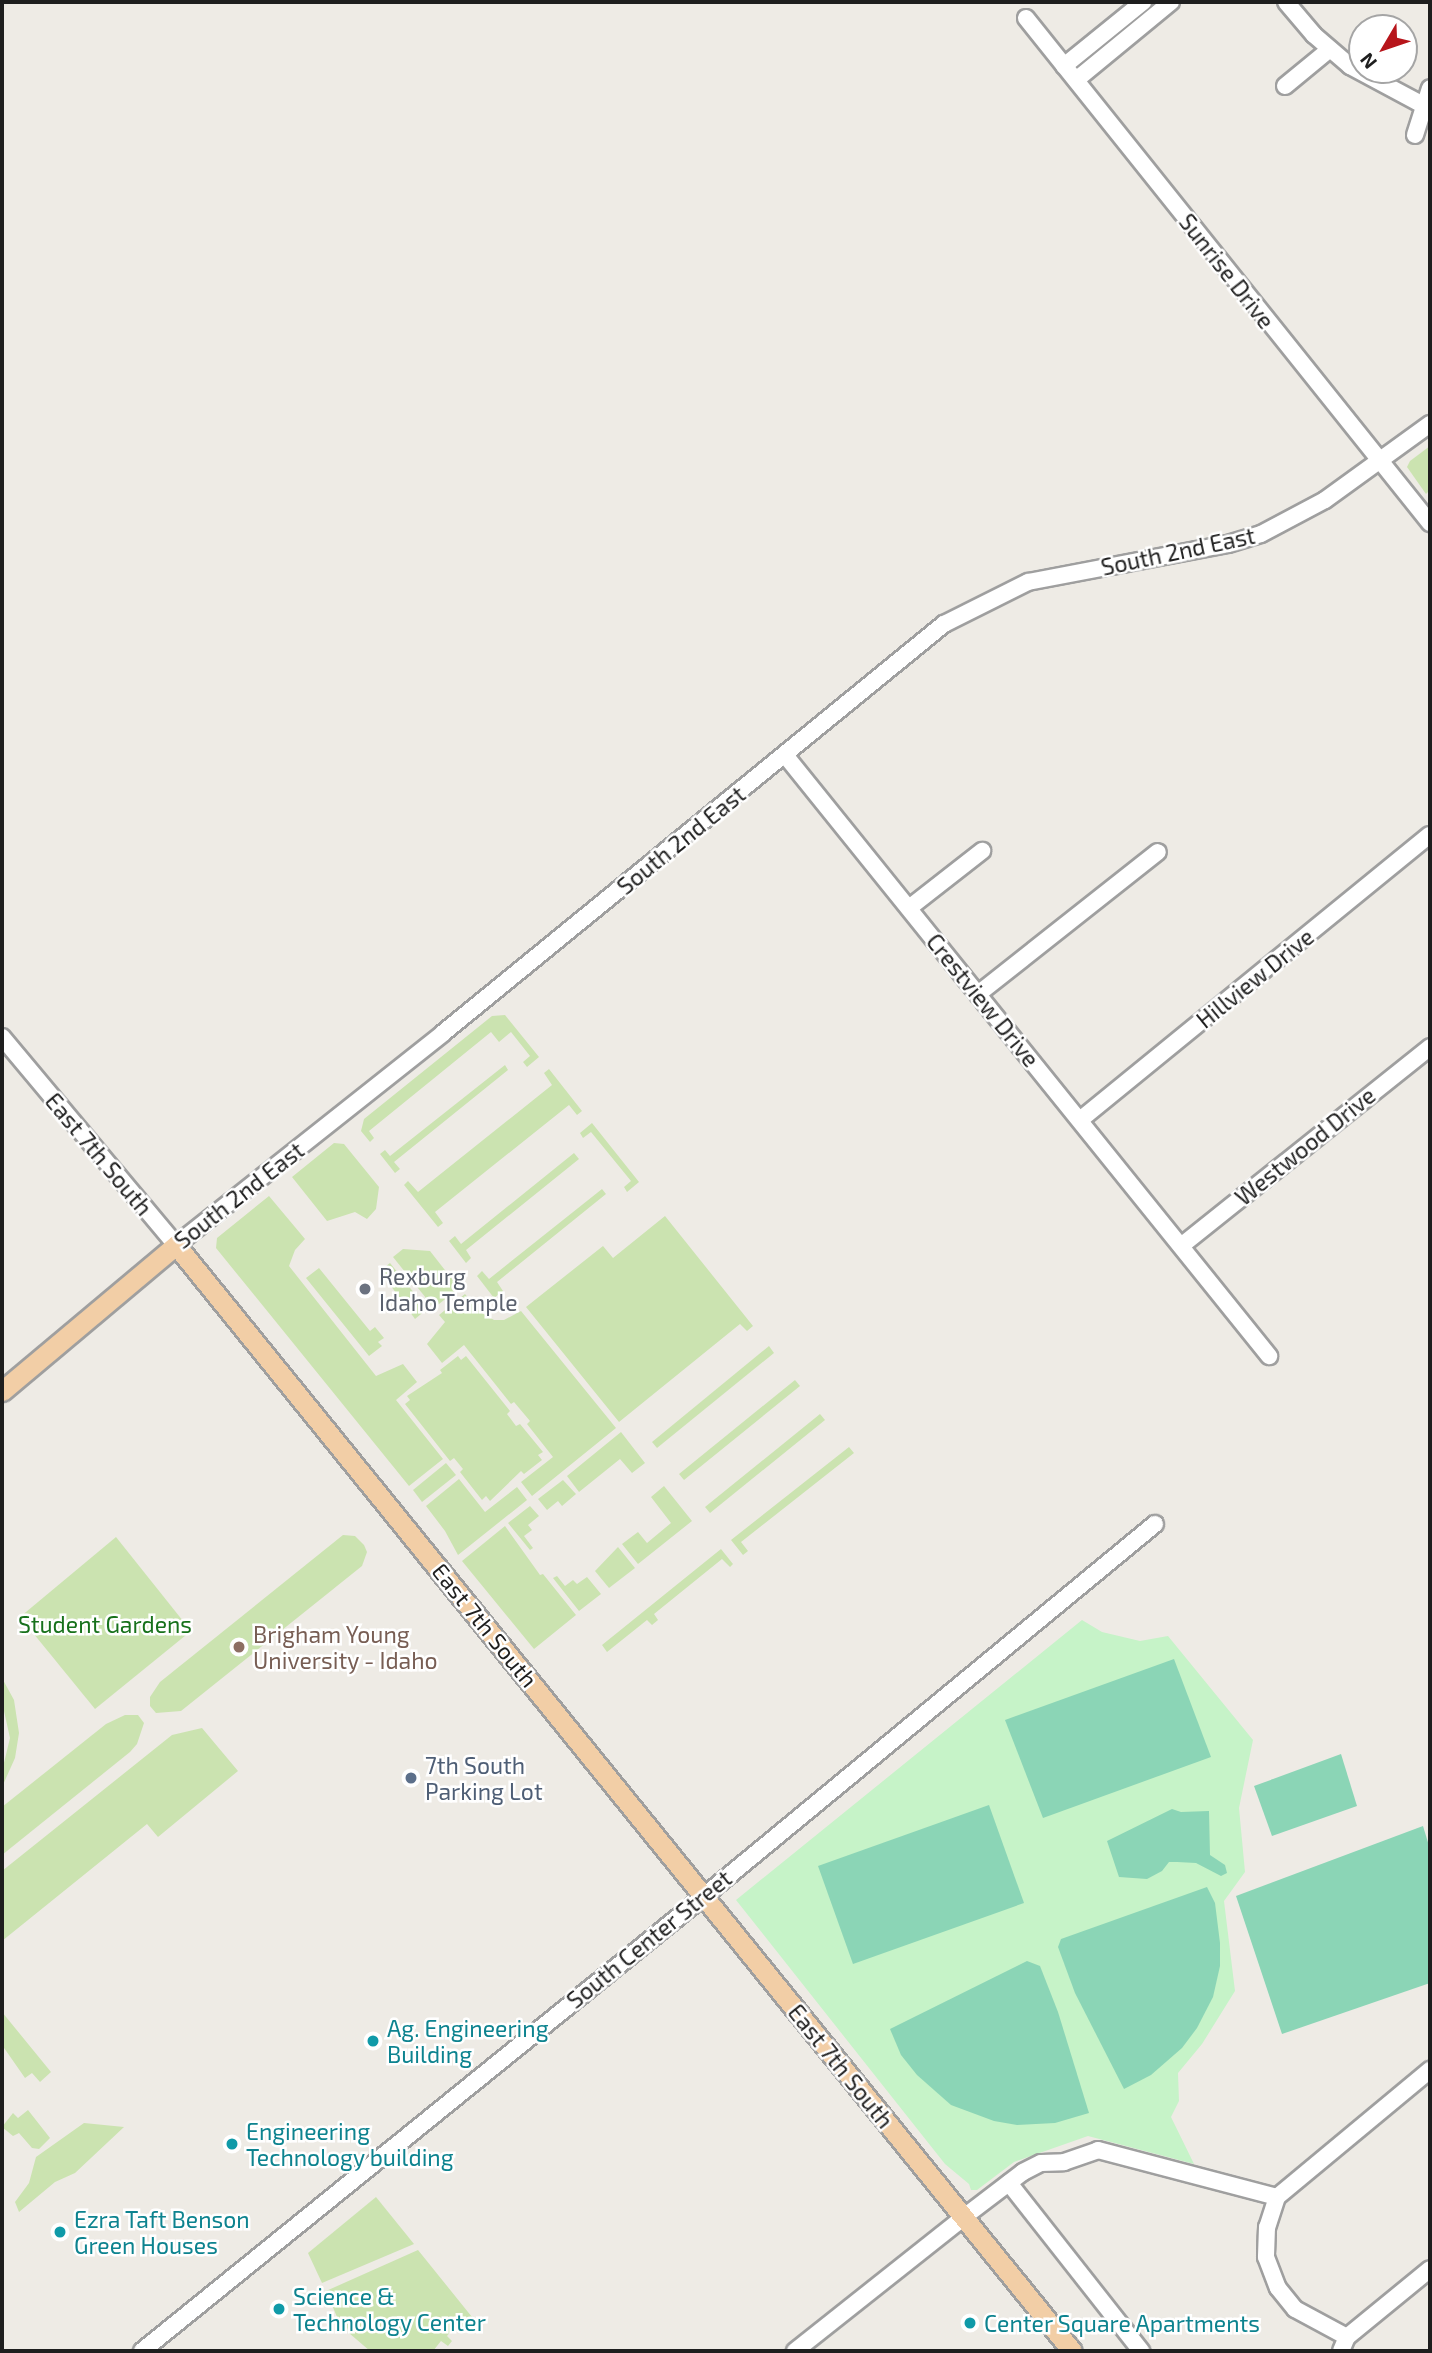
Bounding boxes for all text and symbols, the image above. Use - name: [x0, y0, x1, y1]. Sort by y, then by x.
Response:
- north arrow: [1348, 14, 1418, 84]
- text: N: [1355, 49, 1381, 74]
- street label: Sunrise Drive: [1174, 208, 1280, 334]
- street label: South 2nd East: [1098, 521, 1258, 581]
- street label: South 2nd East: [611, 780, 751, 900]
- street label: Hillview Drive: [1191, 922, 1319, 1034]
- street label: Crestview Drive: [921, 928, 1045, 1072]
- street label: Westwood Drive: [1229, 1081, 1381, 1211]
- street label: East 7th South: [40, 1087, 158, 1221]
- street label: South 2nd East: [169, 1136, 309, 1254]
- place label: Rexburg Idaho Temple: [379, 1262, 518, 1316]
- marker: Rexburg Idaho Temple: [357, 1281, 373, 1297]
- street label: East 7th South: [427, 1558, 543, 1692]
- park label: Student Gardens: [18, 1610, 192, 1638]
- place label: Brigham Young University - Idaho: [253, 1620, 438, 1674]
- marker: Brigham Young University - Idaho: [231, 1639, 247, 1655]
- place label: 7th South Parking Lot: [425, 1751, 543, 1805]
- marker: 7th South Parking Lot: [403, 1770, 419, 1786]
- street label: South Center Street: [561, 1864, 737, 2014]
- street label: East 7th South: [783, 1999, 899, 2133]
- place label: Ag. Engineering Building: [387, 2014, 549, 2068]
- marker: Ag. Engineering Building: [365, 2033, 381, 2049]
- place label: Engineering Technology building: [246, 2117, 454, 2171]
- marker: Engineering Technology building: [224, 2136, 240, 2152]
- place label: Ezra Taft Benson Green Houses: [74, 2205, 250, 2259]
- marker: Ezra Taft Benson Green Houses: [52, 2224, 68, 2240]
- place label: Science & Technology Center: [293, 2282, 486, 2336]
- marker: Science & Technology Center: [271, 2301, 287, 2317]
- place label: Center Square Apartments: [984, 2309, 1261, 2337]
- marker: Center Square Apartments: [962, 2315, 978, 2331]

